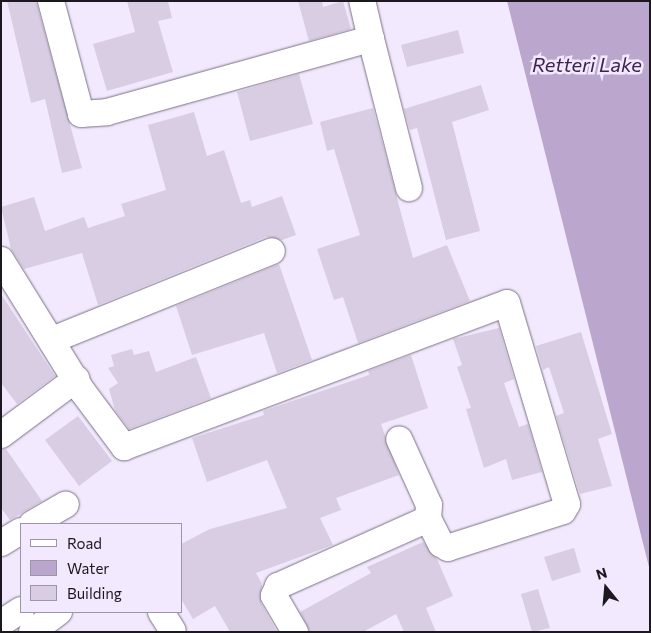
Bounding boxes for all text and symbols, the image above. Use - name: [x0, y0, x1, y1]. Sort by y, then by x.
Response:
- water label: Retteri Lake: [532, 52, 642, 76]
- legend: [20, 523, 182, 613]
- text: Road: [67, 534, 102, 552]
- text: Water: [67, 559, 109, 577]
- north arrow: [581, 563, 631, 613]
- text: N: [594, 564, 609, 583]
- text: Building: [67, 584, 122, 602]

